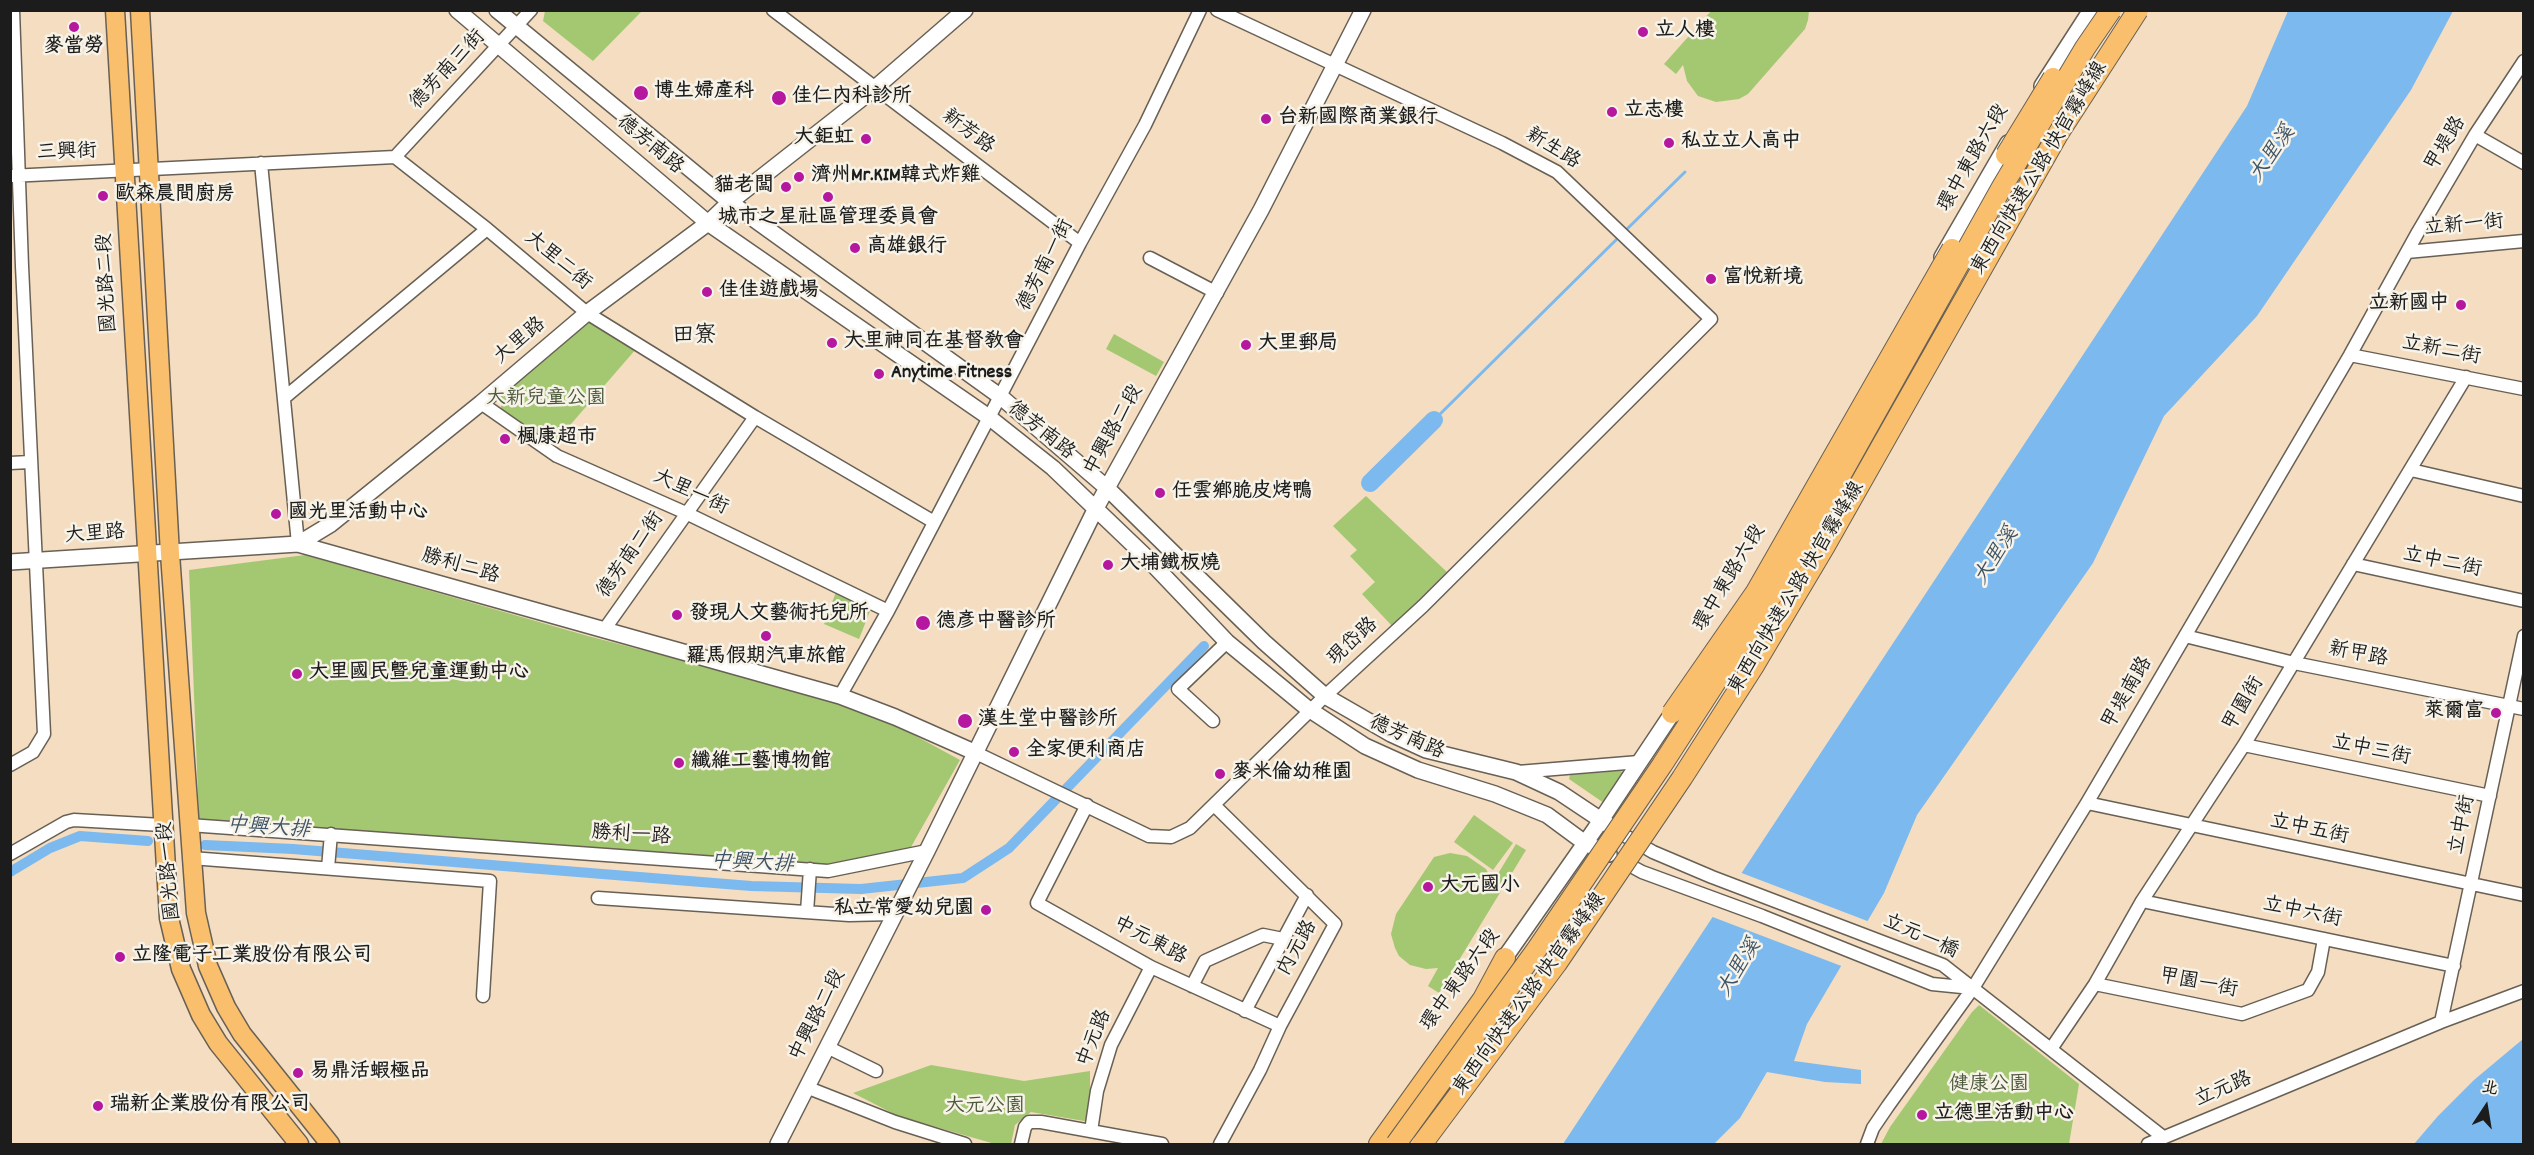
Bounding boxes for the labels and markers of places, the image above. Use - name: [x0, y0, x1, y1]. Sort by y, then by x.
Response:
- marker: 麥當勞: [67, 20, 81, 34]
- place label: 立人樓: [1655, 20, 1715, 44]
- marker: 立人樓: [1636, 25, 1650, 39]
- place label: 麥當勞: [44, 36, 104, 60]
- place label: 博生婦產科: [654, 81, 754, 105]
- marker: 博生婦產科: [632, 84, 650, 102]
- place label: 佳仁內科診所: [792, 86, 912, 110]
- marker: 佳仁內科診所: [770, 89, 788, 107]
- place label: 立志樓: [1624, 100, 1684, 124]
- marker: 立志樓: [1605, 105, 1619, 119]
- place label: 台新國際商業銀行: [1278, 107, 1438, 131]
- marker: 台新國際商業銀行: [1259, 112, 1273, 126]
- place label: 大鉅虹: [794, 127, 854, 151]
- place label: 私立立人高中: [1681, 131, 1801, 155]
- marker: 大鉅虹: [859, 132, 873, 146]
- marker: 私立立人高中: [1662, 136, 1676, 150]
- place label: 濟州Mr.KIM韓式炸雞: [811, 165, 981, 189]
- marker: 濟州Mr.KIM韓式炸雞: [792, 170, 806, 184]
- place label: 貓老闆: [714, 175, 774, 199]
- marker: 貓老闆: [779, 180, 793, 194]
- place label: 歐森晨間廚房: [115, 184, 235, 208]
- marker: 歐森晨間廚房: [96, 189, 110, 203]
- marker: 城市之星社區管理委員會: [821, 190, 835, 204]
- place label: 城市之星社區管理委員會: [718, 207, 938, 231]
- place label: 高雄銀行: [867, 236, 947, 260]
- marker: 高雄銀行: [848, 241, 862, 255]
- place label: 富悅新境: [1723, 267, 1803, 291]
- marker: 富悅新境: [1704, 272, 1718, 286]
- place label: 佳佳遊戲場: [719, 280, 819, 304]
- marker: 佳佳遊戲場: [700, 285, 714, 299]
- place label: 立新國中: [2369, 293, 2449, 317]
- marker: 立新國中: [2454, 298, 2468, 312]
- place label: 大里神同在基督教會: [844, 331, 1024, 355]
- place label: 大里郵局: [1258, 333, 1338, 357]
- marker: 大里神同在基督教會: [825, 336, 839, 350]
- marker: 大里郵局: [1239, 338, 1253, 352]
- place label: Anytime Fitness: [891, 362, 1012, 386]
- marker: Anytime Fitness: [872, 367, 886, 381]
- place label: 楓康超市: [517, 427, 597, 451]
- marker: 楓康超市: [498, 432, 512, 446]
- place label: 任雲鄉脆皮烤鴨: [1172, 481, 1312, 505]
- marker: 任雲鄉脆皮烤鴨: [1153, 486, 1167, 500]
- place label: 國光里活動中心: [288, 502, 428, 526]
- marker: 國光里活動中心: [269, 507, 283, 521]
- place label: 大埔鐵板燒: [1120, 553, 1220, 577]
- marker: 大埔鐵板燒: [1101, 558, 1115, 572]
- place label: 發現人文藝術托兒所: [689, 603, 869, 627]
- marker: 發現人文藝術托兒所: [670, 608, 684, 622]
- place label: 德彥中醫診所: [936, 611, 1056, 635]
- marker: 德彥中醫診所: [914, 614, 932, 632]
- marker: 羅馬假期汽車旅館: [759, 629, 773, 643]
- place label: 羅馬假期汽車旅館: [686, 646, 846, 670]
- place label: 大里國民暨兒童運動中心: [309, 662, 529, 686]
- marker: 大里國民暨兒童運動中心: [290, 667, 304, 681]
- place label: 萊爾富: [2424, 701, 2484, 725]
- marker: 萊爾富: [2489, 706, 2503, 720]
- place label: 漢生堂中醫診所: [978, 709, 1118, 733]
- marker: 漢生堂中醫診所: [956, 712, 974, 730]
- place label: 全家便利商店: [1026, 740, 1146, 764]
- marker: 全家便利商店: [1007, 745, 1021, 759]
- place label: 纖維工藝博物館: [691, 751, 831, 775]
- marker: 纖維工藝博物館: [672, 756, 686, 770]
- place label: 麥米倫幼稚園: [1232, 762, 1352, 786]
- marker: 麥米倫幼稚園: [1213, 767, 1227, 781]
- place label: 大元國小: [1440, 875, 1520, 899]
- marker: 大元國小: [1421, 880, 1435, 894]
- place label: 私立常愛幼兒園: [834, 898, 974, 922]
- marker: 私立常愛幼兒園: [979, 903, 993, 917]
- place label: 立隆電子工業股份有限公司: [132, 945, 372, 969]
- marker: 立隆電子工業股份有限公司: [113, 950, 127, 964]
- place label: 易鼎活蝦極品: [310, 1061, 430, 1085]
- marker: 易鼎活蝦極品: [291, 1066, 305, 1080]
- place label: 瑞新企業股份有限公司: [110, 1094, 310, 1118]
- marker: 瑞新企業股份有限公司: [91, 1099, 105, 1113]
- place label: 立德里活動中心: [1934, 1103, 2074, 1127]
- marker: 立德里活動中心: [1915, 1108, 1929, 1122]

